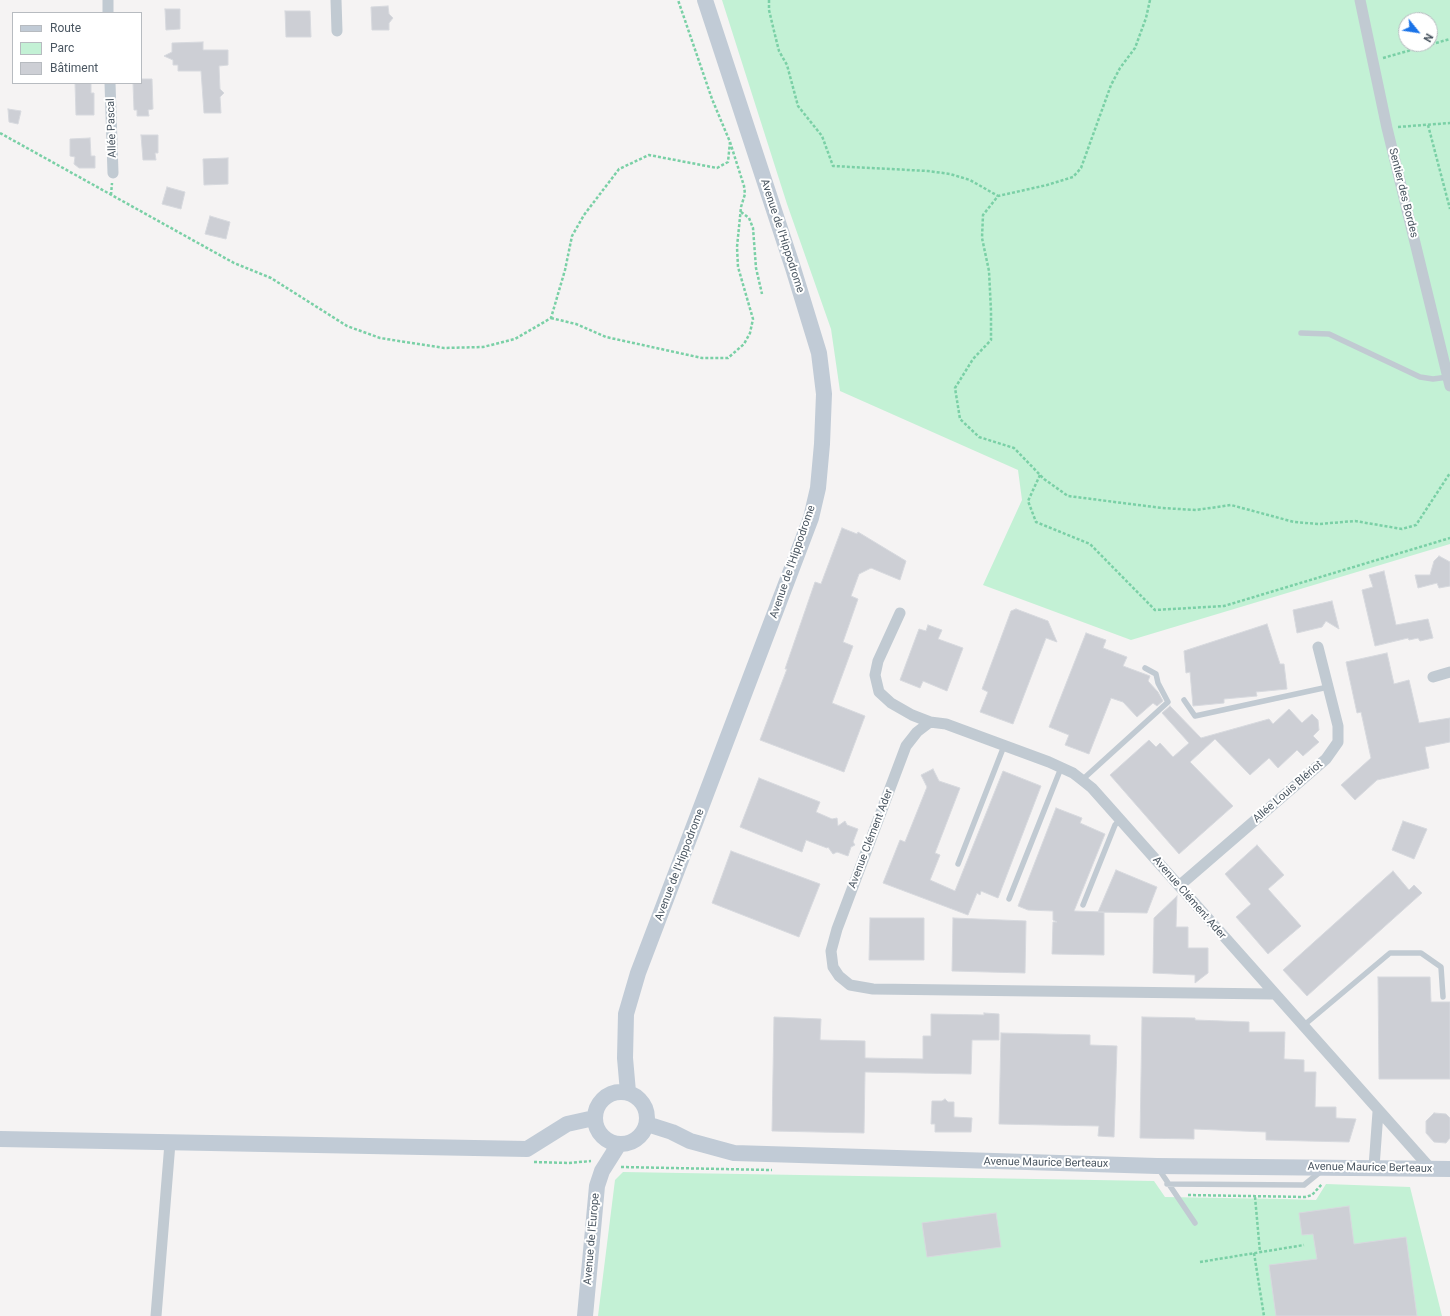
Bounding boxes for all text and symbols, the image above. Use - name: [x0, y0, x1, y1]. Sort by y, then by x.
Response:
- legend: [12, 12, 142, 84]
- north arrow: [1398, 12, 1438, 52]
- text: Route: [50, 21, 81, 35]
- text: N: [1420, 31, 1436, 44]
- text: Parc: [50, 41, 74, 55]
- text: Bâtiment: [50, 61, 98, 75]
- street label: Allée Pascal: [104, 98, 120, 158]
- street label: Sentier des Bordes: [1385, 147, 1421, 239]
- street label: Avenue de l'Hippodrome: [757, 177, 807, 295]
- street label: Avenue de l'Hippodrome: [767, 504, 819, 620]
- street label: Allée Louis Blériot: [1251, 758, 1325, 826]
- street label: Avenue Clément Ader: [846, 788, 896, 890]
- street label: Avenue de l'Hippodrome: [653, 807, 707, 923]
- street label: Avenue Clément Ader: [1150, 854, 1228, 942]
- street label: Avenue Maurice Berteaux: [984, 1155, 1108, 1171]
- street label: Avenue Maurice Berteaux: [1308, 1160, 1432, 1176]
- street label: Avenue de l'Europe: [581, 1193, 603, 1285]

